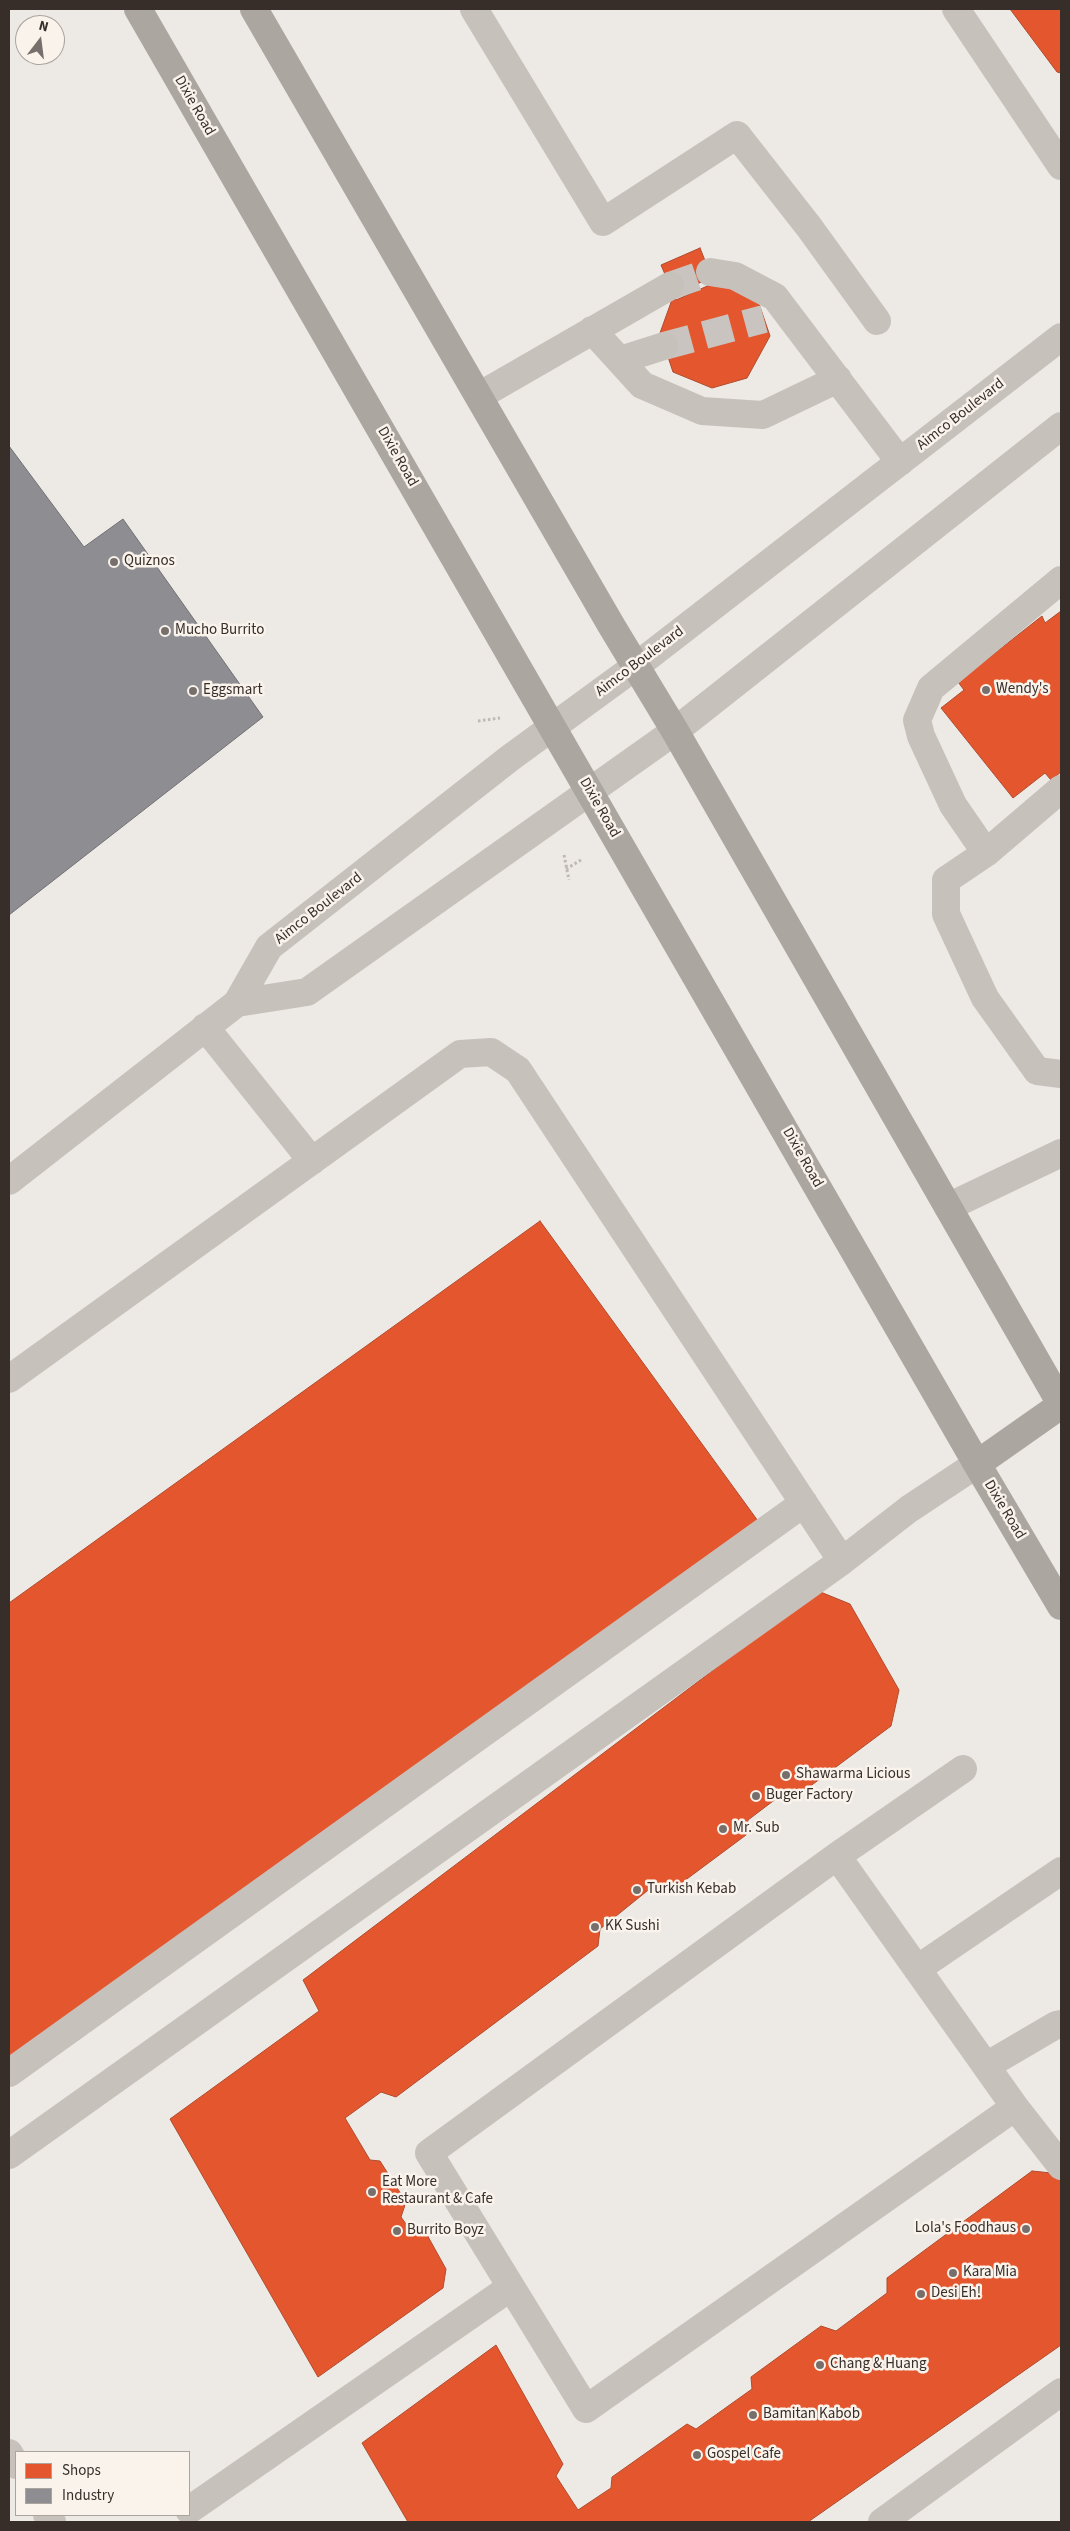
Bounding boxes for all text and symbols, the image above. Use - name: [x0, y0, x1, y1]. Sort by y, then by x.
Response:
- north arrow: [15, 15, 65, 65]
- text: N: [37, 16, 51, 37]
- street label: Dixie Road: [170, 73, 218, 139]
- street label: Aimco Boulevard: [914, 375, 1008, 455]
- street label: Dixie Road: [373, 424, 421, 490]
- place label: Quiznos: [124, 553, 175, 571]
- marker: Quiznos: [108, 556, 120, 568]
- place label: Mucho Burrito: [175, 622, 264, 640]
- street label: Aimco Boulevard: [592, 623, 688, 701]
- marker: Mucho Burrito: [159, 625, 171, 637]
- place label: Wendy's: [996, 681, 1048, 699]
- place label: Eggsmart: [203, 682, 263, 700]
- marker: Wendy's: [980, 684, 992, 696]
- marker: Eggsmart: [187, 685, 199, 697]
- street label: Dixie Road: [575, 775, 623, 841]
- street label: Aimco Boulevard: [272, 869, 366, 949]
- street label: Dixie Road: [778, 1125, 826, 1191]
- street label: Dixie Road: [979, 1477, 1029, 1543]
- place label: Shawarma Licious: [796, 1766, 910, 1784]
- marker: Shawarma Licious: [780, 1769, 792, 1781]
- place label: Buger Factory: [766, 1787, 853, 1805]
- marker: Buger Factory: [750, 1790, 762, 1802]
- place label: Mr. Sub: [733, 1820, 779, 1838]
- marker: Mr. Sub: [717, 1823, 729, 1835]
- place label: Turkish Kebab: [647, 1881, 736, 1899]
- marker: Turkish Kebab: [631, 1884, 643, 1896]
- place label: KK Sushi: [605, 1918, 660, 1936]
- marker: KK Sushi: [589, 1921, 601, 1933]
- place label: Eat More Restaurant & Cafe: [382, 2174, 493, 2209]
- marker: Eat More Restaurant & Cafe: [366, 2186, 378, 2198]
- place label: Lola's Foodhaus: [915, 2220, 1016, 2238]
- place label: Burrito Boyz: [407, 2222, 484, 2240]
- marker: Lola's Foodhaus: [1020, 2223, 1032, 2235]
- marker: Burrito Boyz: [391, 2225, 403, 2237]
- place label: Kara Mia: [963, 2264, 1017, 2282]
- marker: Kara Mia: [947, 2267, 959, 2279]
- place label: Desi Eh!: [931, 2285, 981, 2303]
- marker: Desi Eh!: [915, 2288, 927, 2300]
- place label: Chang & Huang: [830, 2356, 926, 2374]
- marker: Chang & Huang: [814, 2359, 826, 2371]
- place label: Bamitan Kabob: [763, 2406, 860, 2424]
- marker: Bamitan Kabob: [747, 2409, 759, 2421]
- place label: Gospel Cafe: [707, 2446, 781, 2464]
- marker: Gospel Cafe: [691, 2449, 703, 2461]
- legend: [15, 2451, 190, 2516]
- text: Shops: [62, 2460, 101, 2481]
- text: Industry: [62, 2485, 114, 2506]

